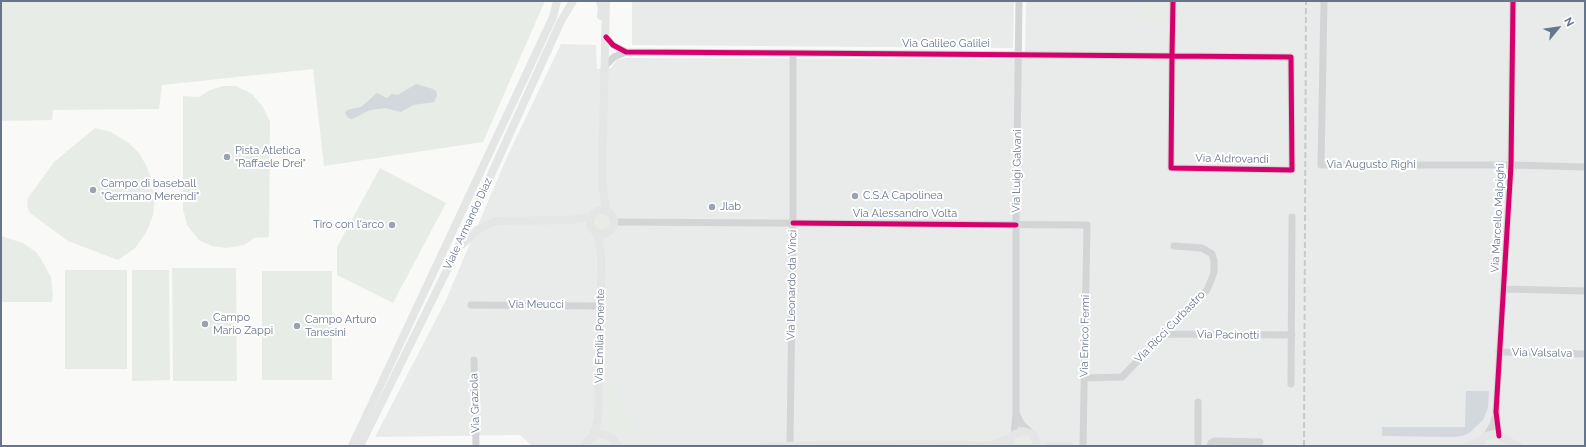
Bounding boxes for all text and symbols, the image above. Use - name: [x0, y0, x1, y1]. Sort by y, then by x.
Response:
- north arrow: [1538, 8, 1578, 48]
- text: N: [1561, 15, 1577, 29]
- street label: Via Galileo Galilei: [902, 37, 990, 51]
- street label: Via Luigi Galvani: [1010, 129, 1024, 213]
- place label: Pista Atletica "Raffaele Drei": [235, 144, 306, 170]
- marker: Pista Atletica "Raffaele Drei": [222, 152, 232, 162]
- street label: Via Aldrovandi: [1195, 152, 1269, 166]
- street label: Via Augusto Righi: [1326, 158, 1416, 172]
- street label: Via Marcello Malpighi: [1489, 163, 1507, 273]
- street label: Viale Armando Diaz: [441, 176, 495, 272]
- place label: Campo di baseball "Germano Merendi": [101, 177, 199, 203]
- marker: Campo di baseball "Germano Merendi": [88, 185, 98, 195]
- place label: C.S.A Capolinea: [863, 189, 943, 203]
- marker: C.S.A Capolinea: [850, 191, 860, 201]
- place label: Jlab: [720, 200, 741, 214]
- marker: Jlab: [707, 202, 717, 212]
- street label: Via Alessandro Volta: [853, 207, 957, 221]
- place label: Tiro con l'arco: [313, 218, 384, 232]
- marker: Tiro con l'arco: [387, 220, 397, 230]
- street label: Via Leonardo da Vinci: [784, 230, 800, 340]
- street label: Via Ricci Curbastro: [1132, 288, 1208, 366]
- street label: Via Emilia Ponente: [593, 289, 607, 383]
- street label: Via Enrico Fermi: [1078, 295, 1092, 377]
- street label: Via Meucci: [508, 298, 564, 312]
- place label: Campo Mario Zappi: [213, 311, 273, 337]
- place label: Campo Arturo Tanesini: [305, 313, 377, 339]
- marker: Campo Mario Zappi: [200, 319, 210, 329]
- marker: Campo Arturo Tanesini: [292, 321, 302, 331]
- street label: Via Pacinotti: [1197, 328, 1259, 342]
- street label: Via Valsalva: [1512, 346, 1572, 360]
- street label: Via Graziola: [467, 373, 483, 433]

